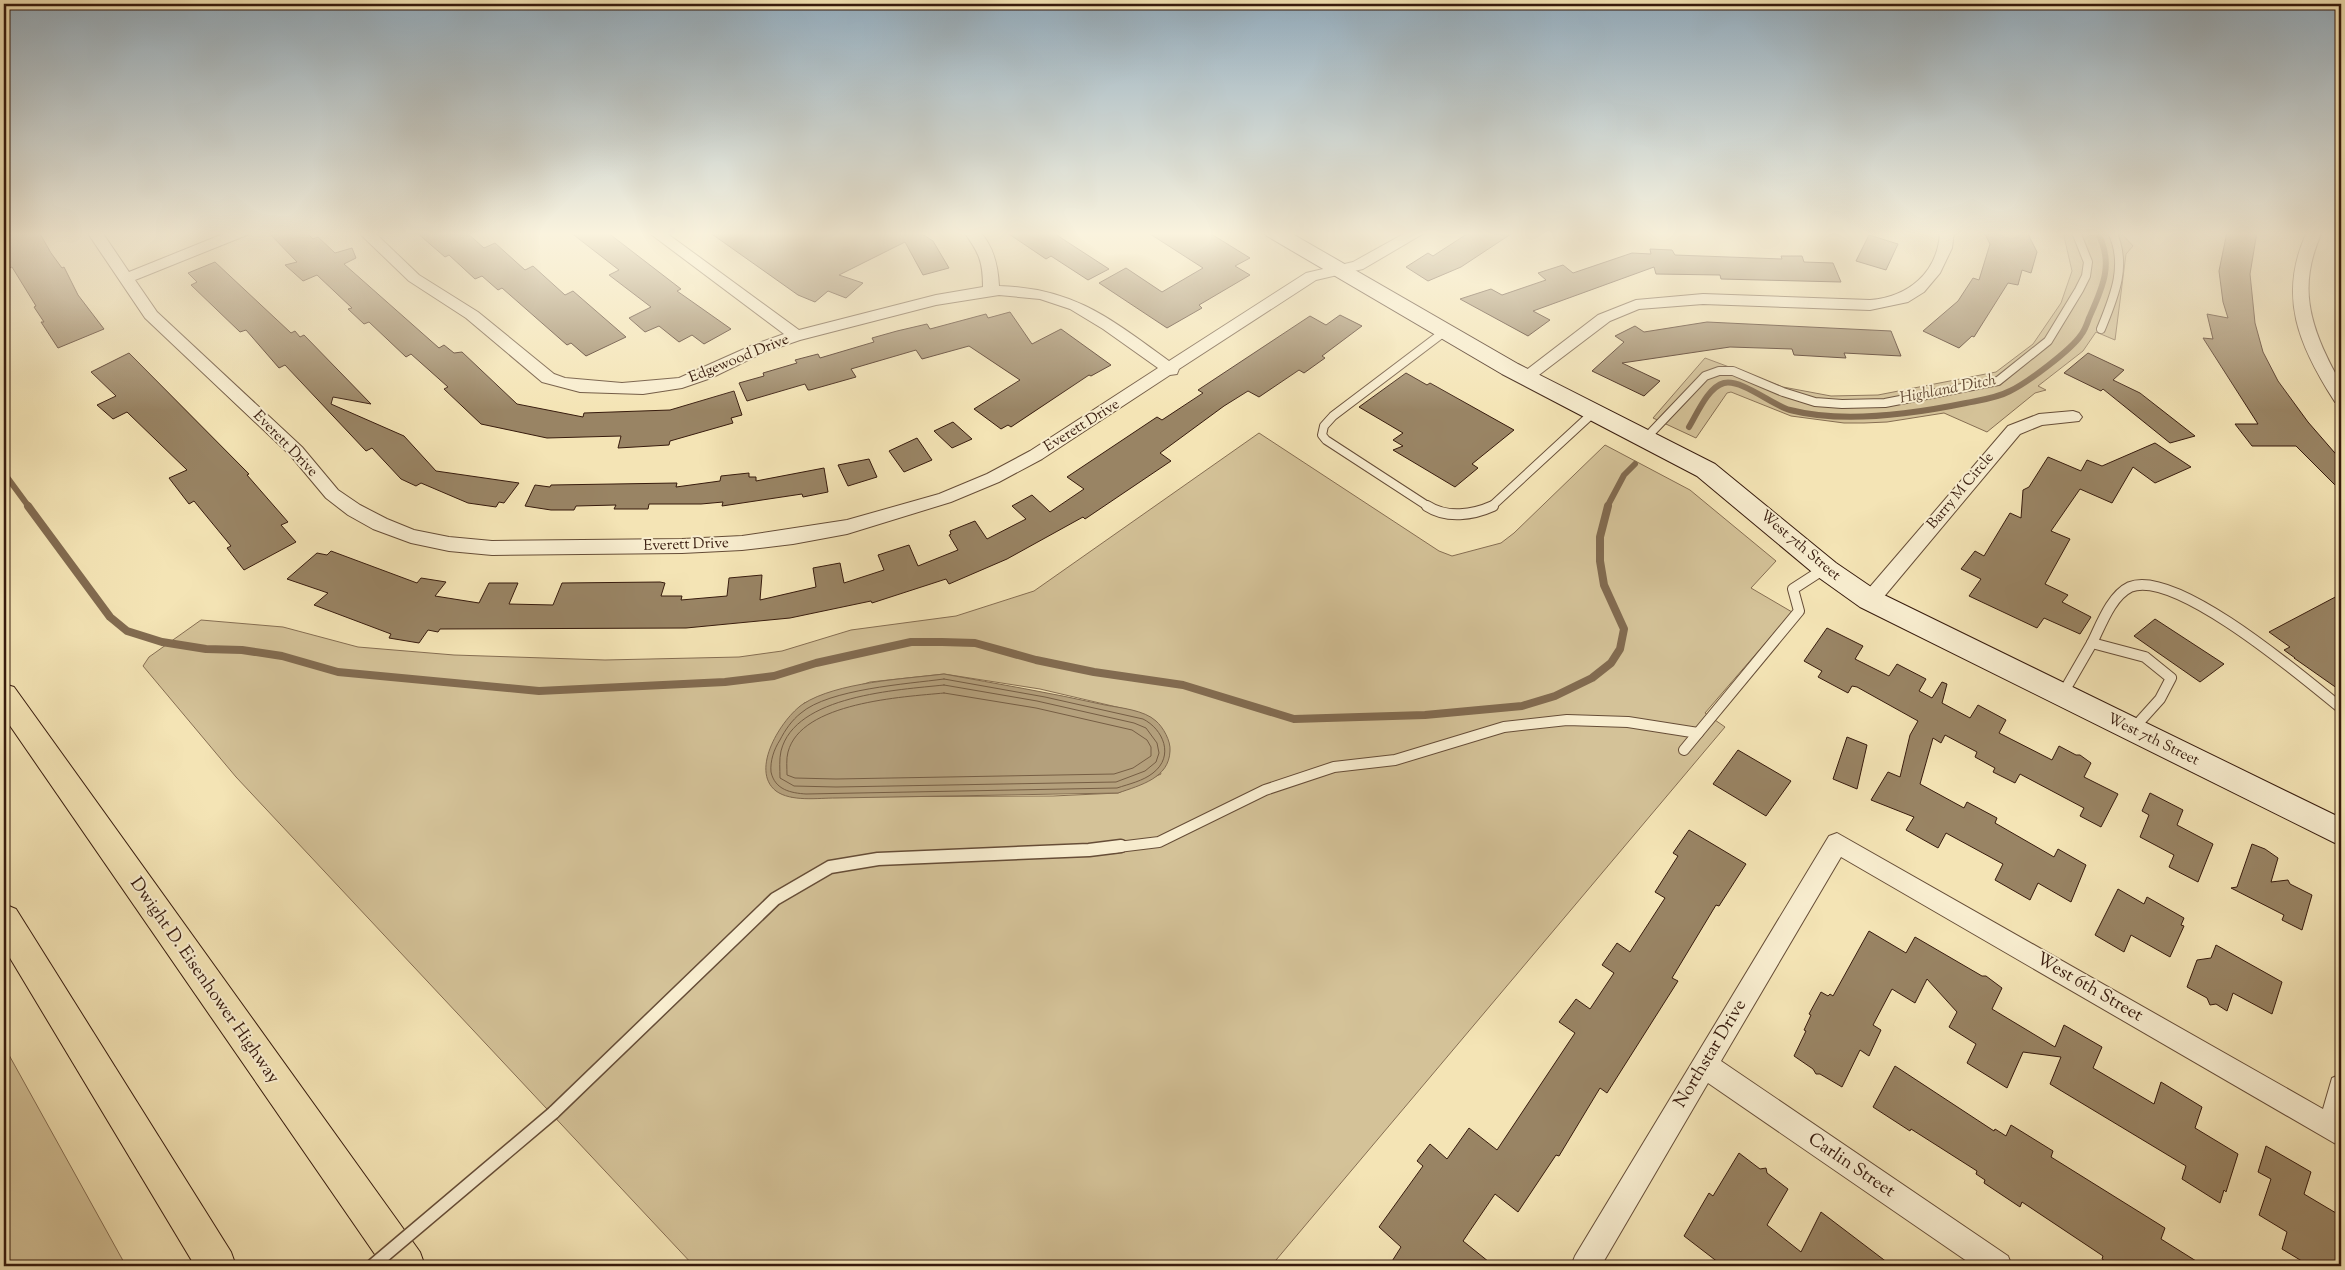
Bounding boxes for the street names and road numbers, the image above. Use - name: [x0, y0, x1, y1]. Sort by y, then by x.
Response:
- street label: Edgewood Drive: [686, 329, 792, 389]
- street label: Everett Drive: [1040, 394, 1124, 458]
- street label: Everett Drive: [248, 406, 322, 482]
- street label: Barry M Circle: [1923, 448, 1999, 534]
- street label: West 7th Street: [1755, 506, 1845, 586]
- street label: Everett Drive: [643, 533, 729, 557]
- street label: West 7th Street: [2104, 709, 2202, 771]
- street label: Dwight D. Eisenhower Highway: [123, 873, 285, 1090]
- street label: West 6th Street: [2031, 947, 2147, 1029]
- street label: Northstar Drive: [1668, 995, 1754, 1113]
- street label: Carlin Street: [1802, 1127, 1900, 1205]

